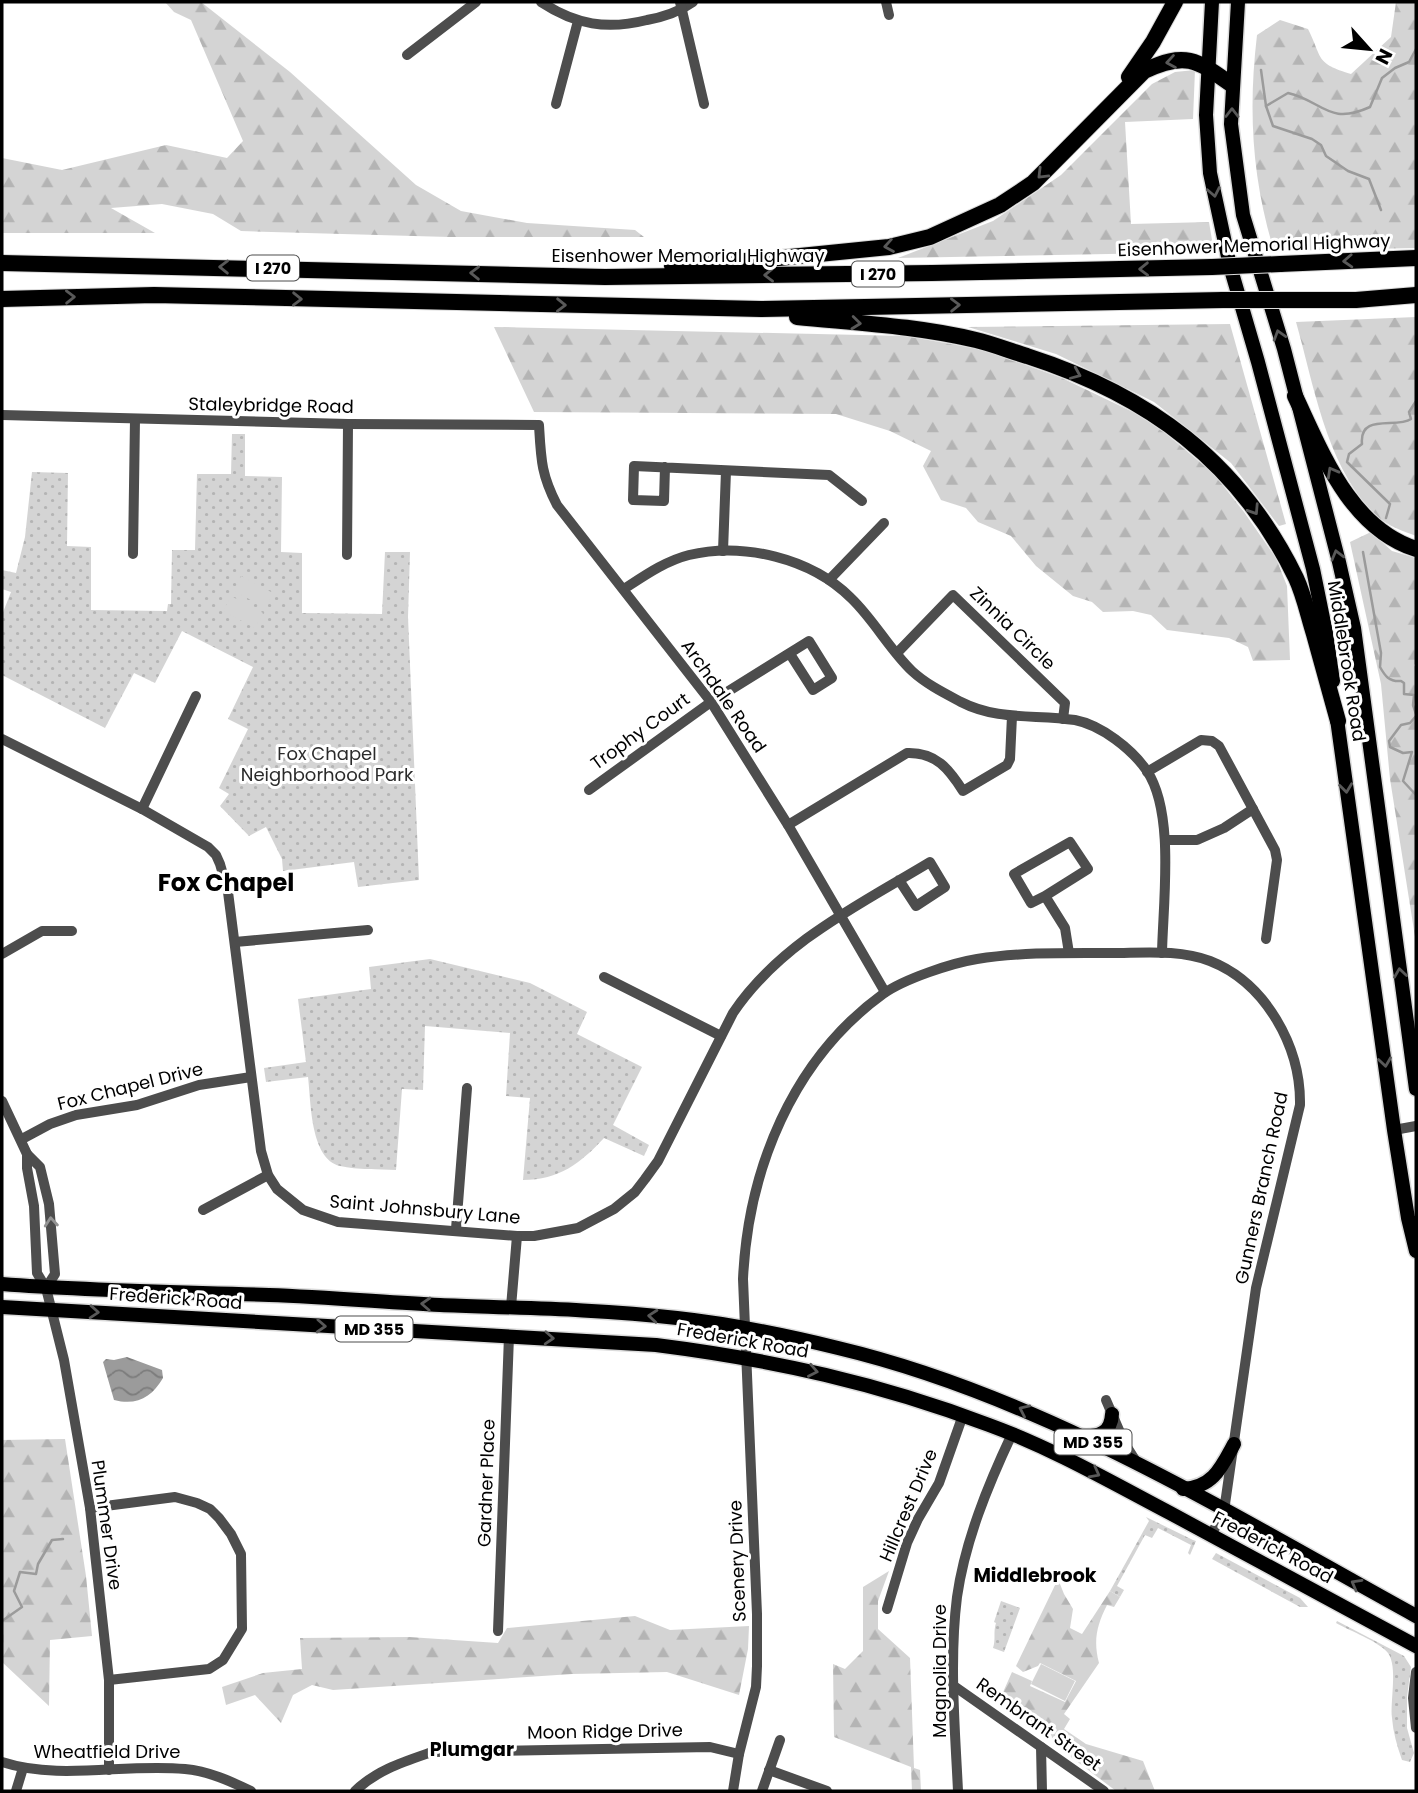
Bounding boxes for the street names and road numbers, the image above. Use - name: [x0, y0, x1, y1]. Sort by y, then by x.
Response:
- street label: Eisenhower Memorial Highway: [1117, 228, 1391, 262]
- street label: Eisenhower Memorial Highway: [551, 243, 825, 268]
- road number: I 270: [247, 256, 299, 280]
- road number: I 270: [852, 262, 904, 286]
- street label: Staleybridge Road: [188, 391, 354, 419]
- street label: Middlebrook Road: [1322, 579, 1372, 743]
- street label: Zinnia Circle: [965, 581, 1061, 675]
- street label: Archdale Road: [676, 634, 772, 758]
- street label: Trophy Court: [585, 687, 695, 775]
- street label: Fox Chapel Drive: [55, 1056, 205, 1116]
- street label: Gunners Branch Road: [1228, 1089, 1294, 1287]
- street label: Saint Johnsbury Lane: [329, 1188, 521, 1230]
- street label: Frederick Road: [109, 1281, 243, 1315]
- road number: MD 355: [336, 1316, 412, 1342]
- street label: Frederick Road: [675, 1316, 811, 1364]
- street label: Gardner Place: [471, 1418, 501, 1548]
- road number: MD 355: [1054, 1430, 1132, 1454]
- street label: Hillcrest Drive: [873, 1445, 943, 1565]
- street label: Plummer Drive: [85, 1458, 129, 1592]
- street label: Scenery Drive: [722, 1500, 752, 1622]
- street label: Frederick Road: [1208, 1505, 1338, 1589]
- street label: Magnolia Drive: [927, 1604, 952, 1738]
- street label: Rembrant Street: [972, 1672, 1106, 1776]
- street label: Moon Ridge Drive: [527, 1717, 683, 1745]
- street label: Wheatfield Drive: [33, 1739, 181, 1764]

